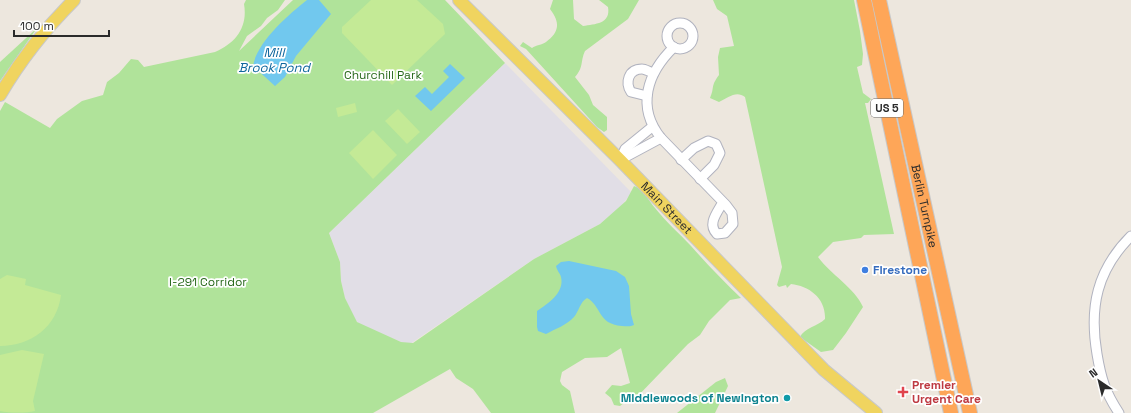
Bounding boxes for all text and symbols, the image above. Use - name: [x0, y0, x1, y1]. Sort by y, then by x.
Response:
- scale bar: [14, 12, 109, 38]
- text: 100 m: [20, 18, 54, 34]
- water label: Mill Brook Pond: [238, 44, 311, 76]
- park label: Churchill Park: [344, 67, 423, 83]
- road number: US 5: [871, 99, 903, 117]
- street label: Berlin Turnpike: [907, 163, 941, 249]
- street label: Main Street: [637, 178, 696, 238]
- place label: Firestone: [873, 262, 927, 278]
- marker: Firestone: [860, 265, 870, 275]
- park label: I-291 Corridor: [169, 274, 247, 290]
- north arrow: [1079, 361, 1119, 401]
- text: N: [1086, 365, 1100, 381]
- place label: Premier Urgent Care: [912, 377, 981, 407]
- marker: Premier Urgent Care: [897, 386, 909, 398]
- place label: Middlewoods of Newington: [621, 390, 779, 406]
- marker: Middlewoods of Newington: [782, 393, 792, 403]

